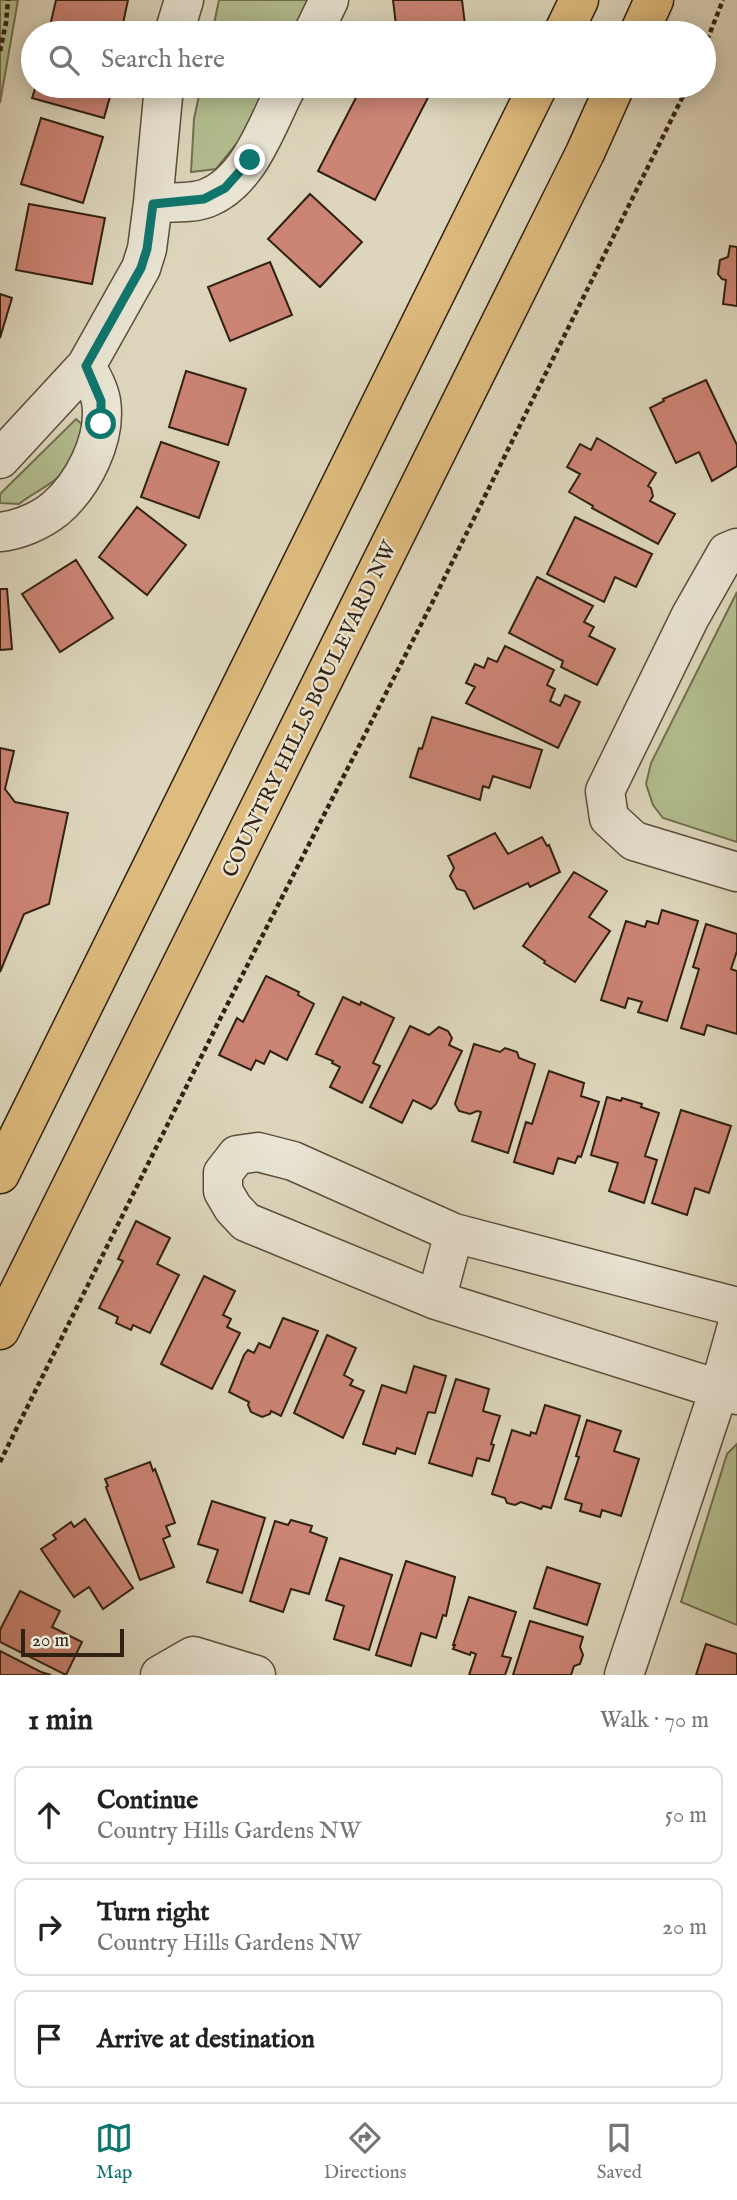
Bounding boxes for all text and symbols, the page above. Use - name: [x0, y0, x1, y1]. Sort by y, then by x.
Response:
- search box: [21, 21, 716, 98]
- icon: search: [45, 41, 83, 79]
- text: Search here: [101, 43, 225, 76]
- route end: [234, 144, 265, 175]
- route start: [85, 408, 116, 439]
- street label: COUNTRY HILLS BOULEVARD NW: [217, 536, 404, 882]
- scale bar: [21, 1626, 124, 1658]
- text: 20 m: [32, 1629, 69, 1653]
- text: 1 min: [28, 1702, 93, 1740]
- text: Walk · 70 m: [600, 1706, 709, 1735]
- text: Continue: [97, 1784, 198, 1817]
- icon: ahead: [30, 1796, 68, 1834]
- text: 50 m: [665, 1801, 707, 1830]
- text: Country Hills Gardens NW: [97, 1817, 361, 1846]
- text: Turn right: [97, 1896, 210, 1929]
- icon: right: [30, 1908, 68, 1946]
- text: 20 m: [662, 1913, 707, 1942]
- text: Country Hills Gardens NW: [97, 1929, 361, 1958]
- icon: arrive: [30, 2020, 68, 2058]
- text: Arrive at destination: [97, 2023, 315, 2056]
- tab: Map: [95, 2119, 133, 2185]
- tab: Directions: [324, 2119, 406, 2185]
- tab: Saved: [597, 2119, 642, 2185]

